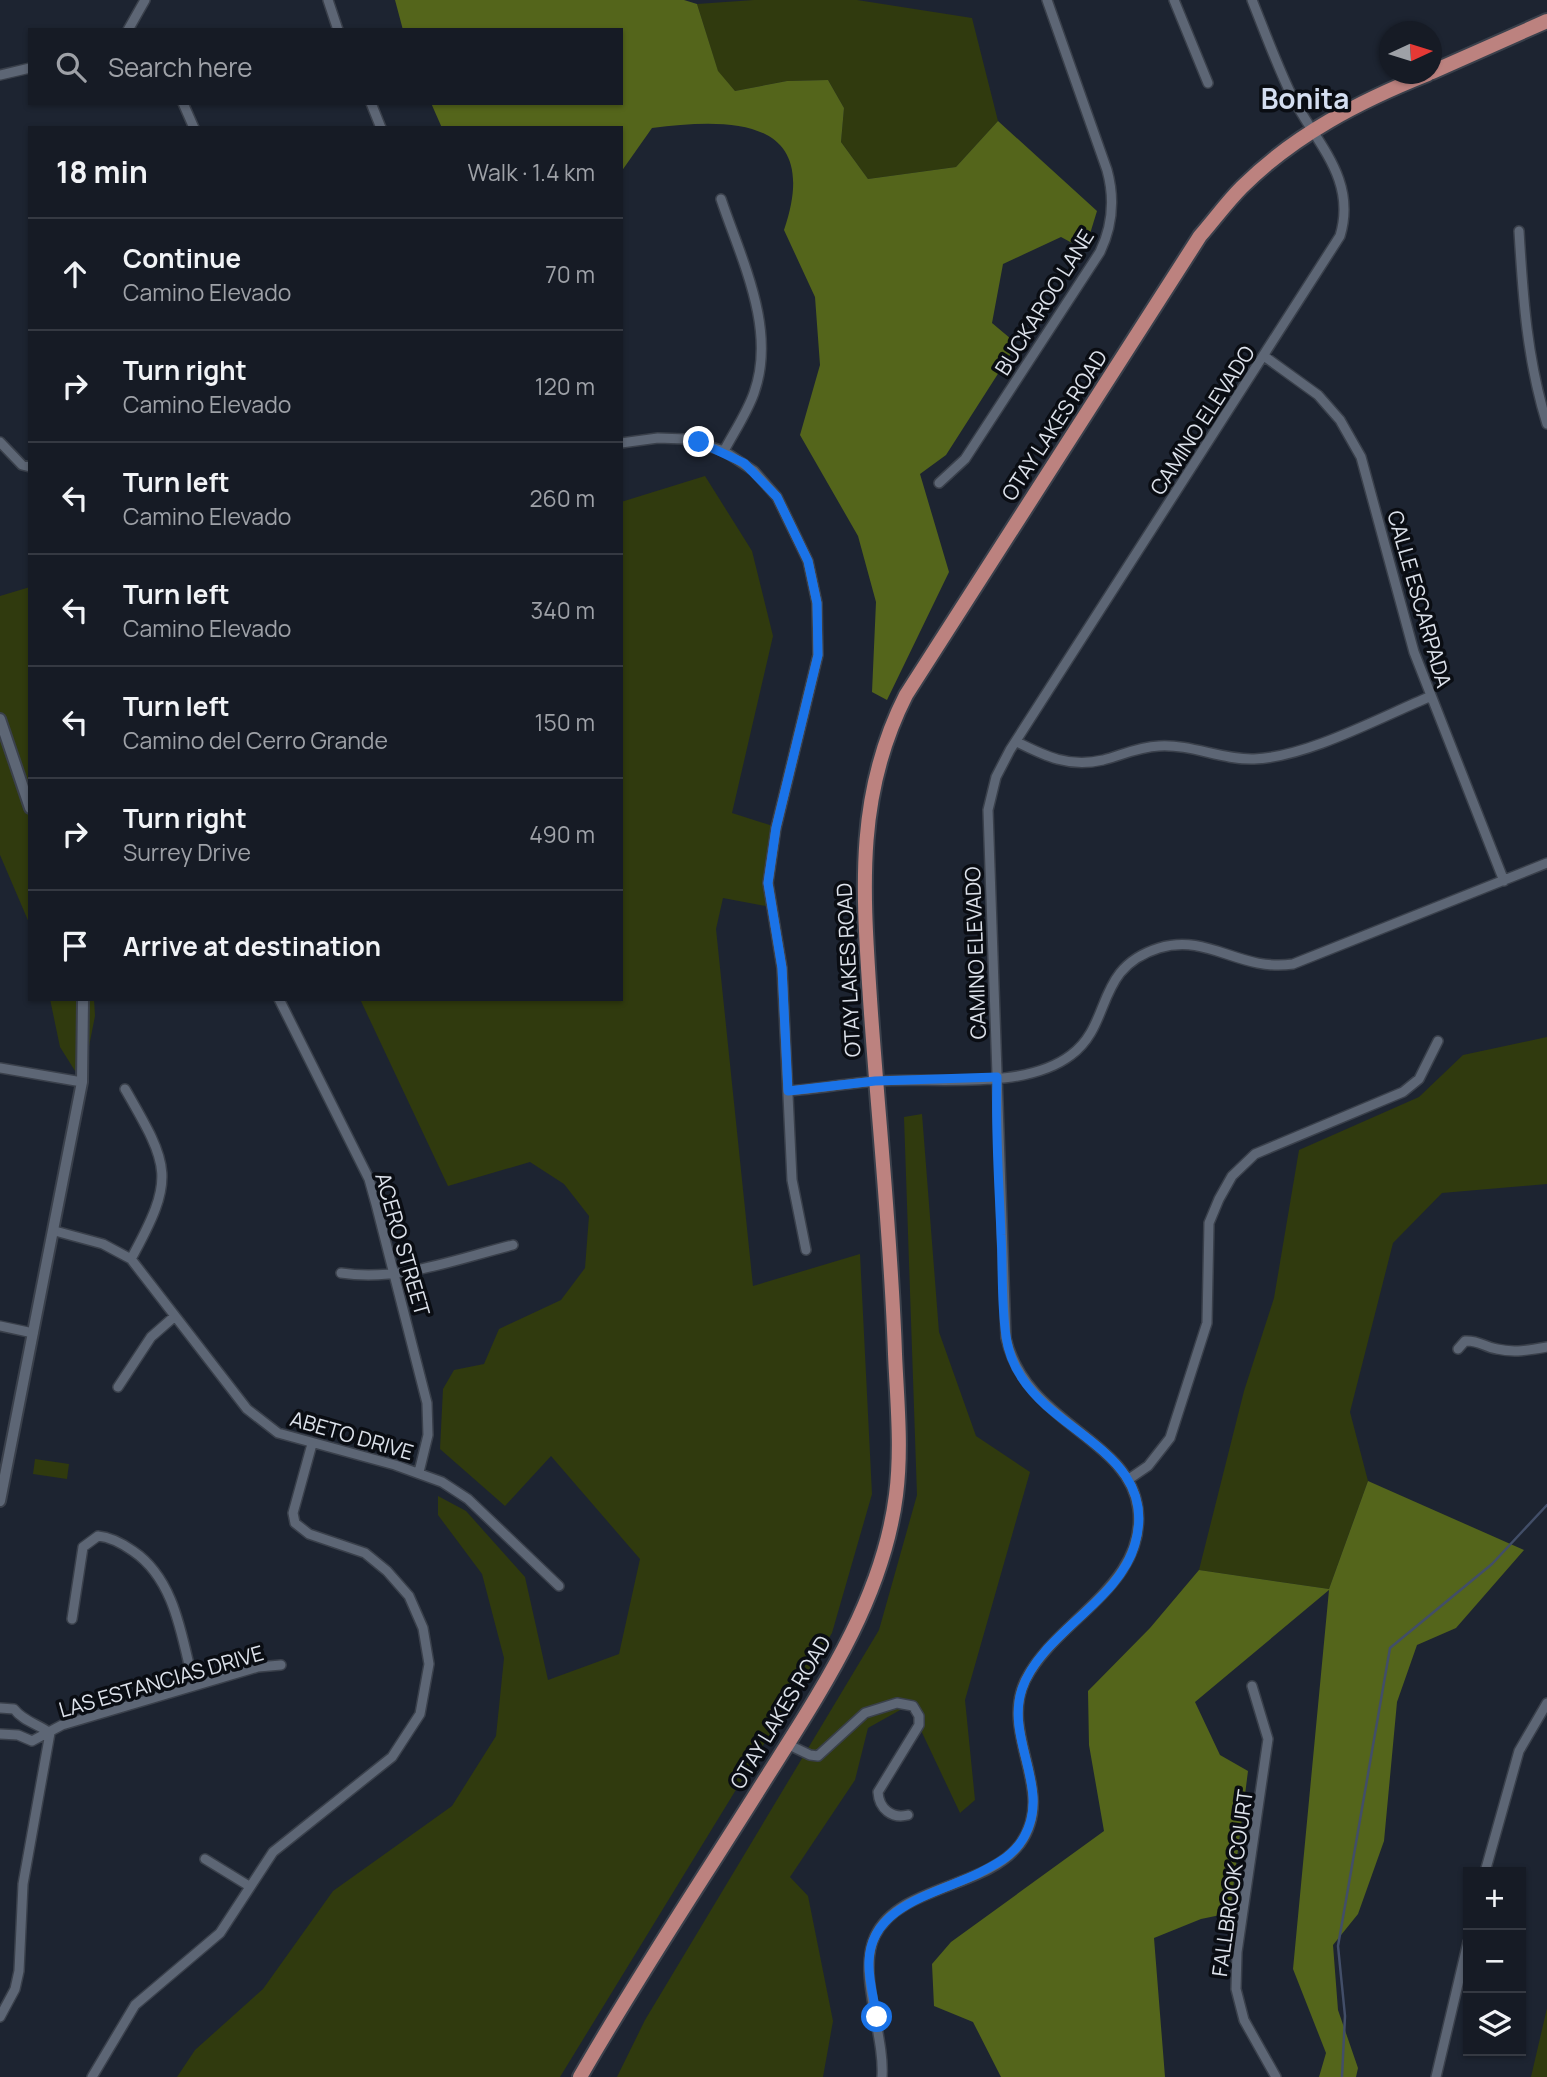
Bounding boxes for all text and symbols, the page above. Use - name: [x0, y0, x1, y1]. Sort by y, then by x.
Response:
- north arrow: [1379, 21, 1442, 84]
- search box: [28, 28, 623, 105]
- icon: search: [52, 48, 90, 86]
- text: Search here: [108, 49, 253, 85]
- district label: Bonita: [1261, 79, 1349, 117]
- text: 18 min: [56, 151, 148, 192]
- text: Walk · 1.4 km: [468, 156, 595, 188]
- street label: BUCKAROO LANE: [988, 224, 1100, 380]
- text: Continue: [123, 240, 241, 276]
- icon: ahead: [56, 255, 94, 293]
- text: 70 m: [545, 258, 595, 290]
- text: Camino Elevado: [123, 276, 291, 308]
- street label: CAMINO ELEVADO: [1143, 340, 1261, 500]
- street label: OTAY LAKES ROAD: [995, 344, 1113, 506]
- text: Turn right: [123, 352, 247, 388]
- icon: right: [56, 367, 94, 405]
- text: 120 m: [535, 370, 595, 402]
- text: Camino Elevado: [123, 388, 291, 420]
- route end: [683, 426, 714, 457]
- text: Turn left: [123, 464, 230, 500]
- icon: left: [56, 479, 94, 517]
- text: 260 m: [529, 482, 595, 514]
- text: Camino Elevado: [123, 500, 291, 532]
- street label: CALLE ESCARPADA: [1381, 507, 1459, 691]
- text: Turn left: [123, 576, 230, 612]
- icon: left: [56, 591, 94, 629]
- text: 340 m: [531, 594, 595, 626]
- text: Camino Elevado: [123, 612, 291, 644]
- text: Turn left: [123, 688, 230, 724]
- icon: left: [56, 703, 94, 741]
- text: 150 m: [535, 706, 595, 738]
- text: Camino del Cerro Grande: [123, 724, 388, 756]
- text: Turn right: [123, 800, 247, 836]
- icon: right: [56, 815, 94, 853]
- text: 490 m: [529, 818, 595, 850]
- text: Surrey Drive: [123, 836, 251, 868]
- street label: CAMINO ELEVADO: [958, 866, 992, 1040]
- street label: OTAY LAKES ROAD: [829, 882, 867, 1058]
- icon: arrive: [56, 927, 94, 965]
- text: Arrive at destination: [123, 928, 381, 964]
- street label: ACERO STREET: [369, 1169, 437, 1319]
- street label: ABETO DRIVE: [287, 1404, 417, 1466]
- street label: OTAY LAKES ROAD: [723, 1630, 837, 1794]
- street label: LAS ESTANCIAS DRIVE: [55, 1638, 267, 1724]
- street label: FALLBROOK COURT: [1205, 1787, 1259, 1978]
- map controls: [1463, 1867, 1526, 2056]
- button: +: [1463, 1867, 1526, 1930]
- button: −: [1463, 1930, 1526, 1993]
- button: layers: [1463, 1993, 1526, 2056]
- route start: [861, 2001, 892, 2032]

